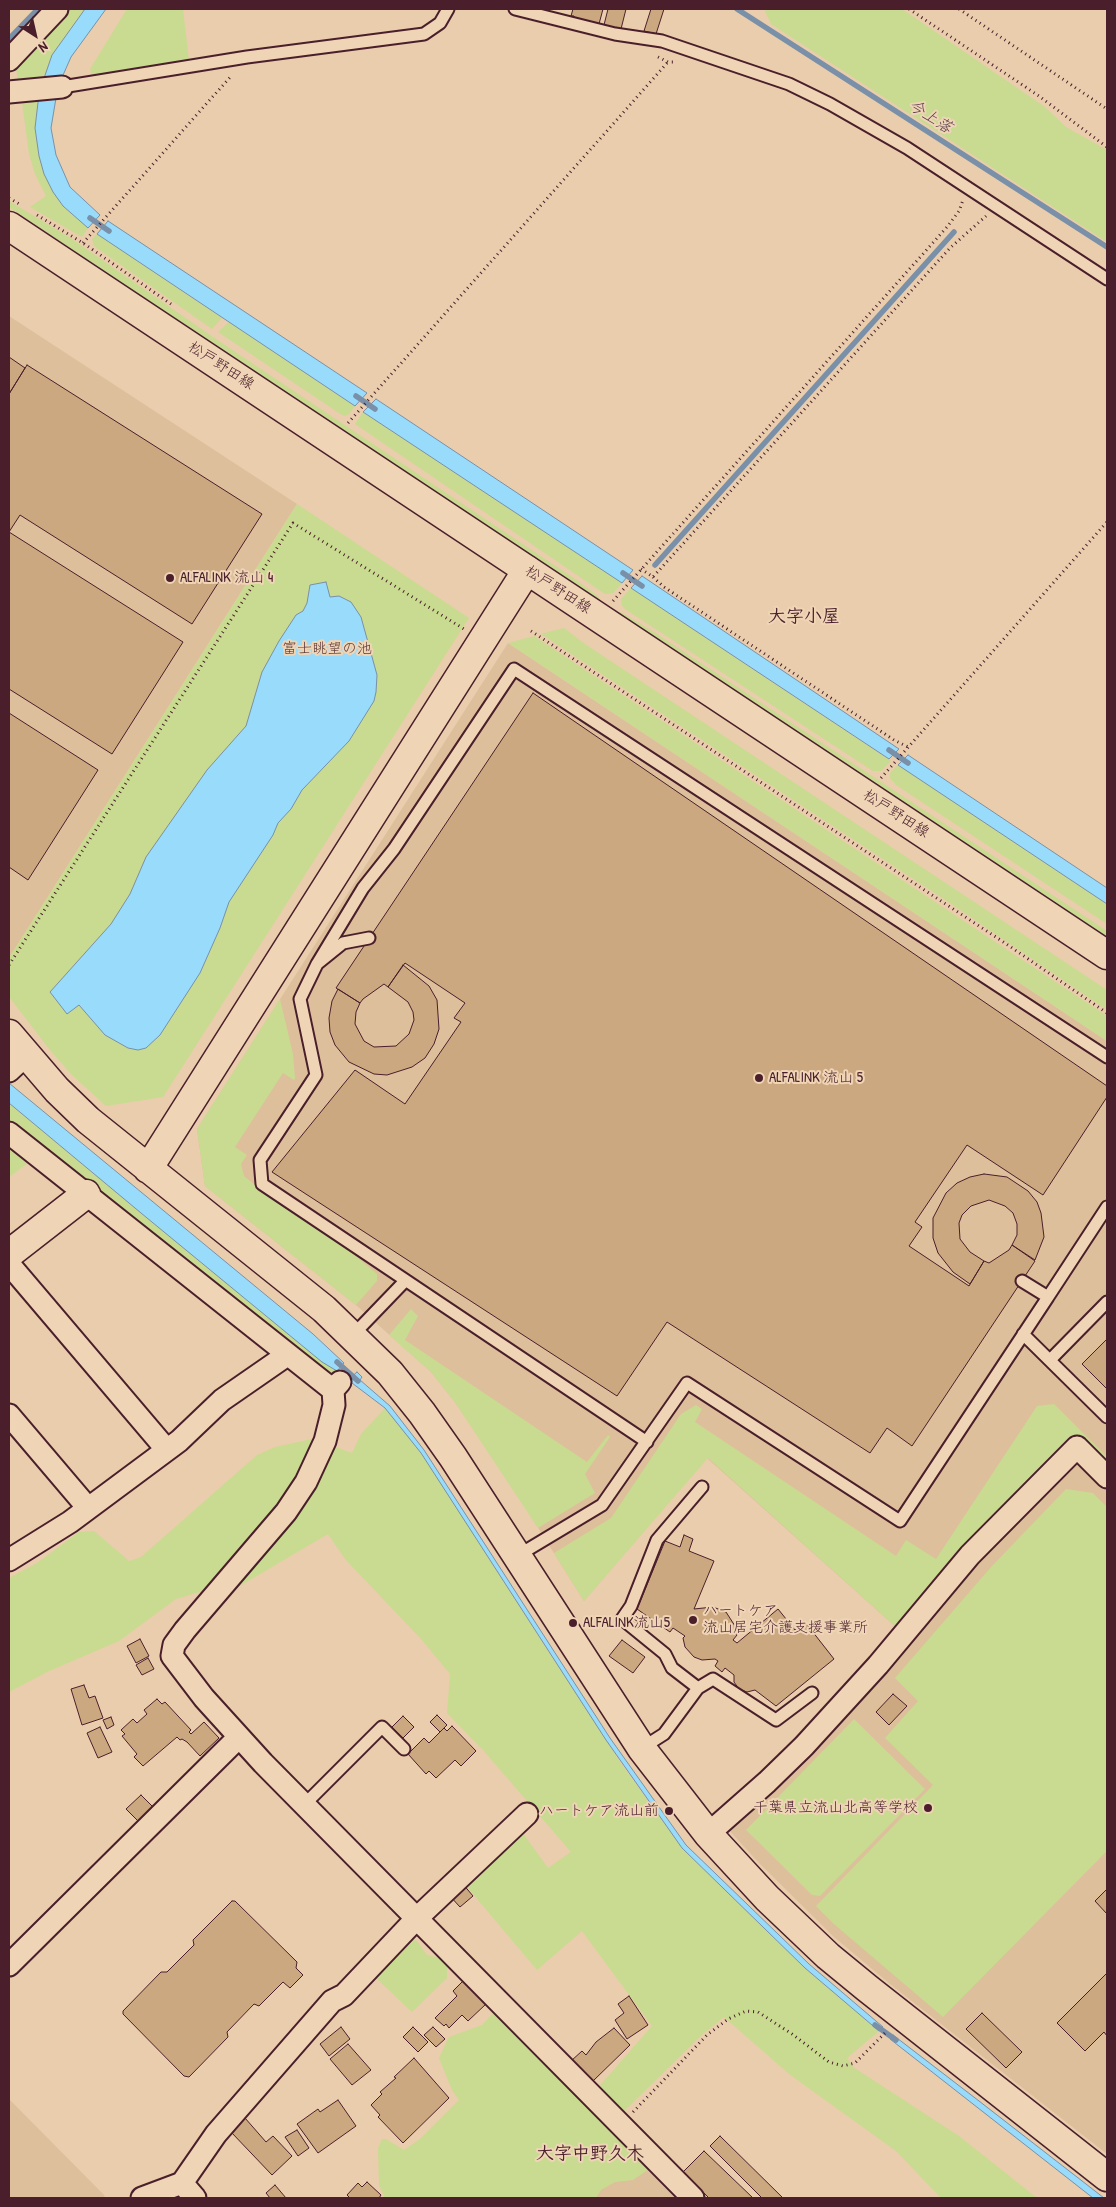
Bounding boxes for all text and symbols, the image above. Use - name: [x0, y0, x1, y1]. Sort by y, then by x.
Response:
- north arrow: [10, 10, 60, 60]
- text: N: [35, 38, 52, 58]
- water label: 今上落: [905, 96, 955, 138]
- street label: 松戸野田線: [185, 338, 257, 394]
- street label: 松戸野田線: [522, 562, 594, 618]
- place label: ALFALINK 流山 4: [180, 569, 273, 587]
- marker: ALFALINK 流山 4: [164, 572, 176, 584]
- district label: 大字小屋: [768, 606, 840, 628]
- park label: 富士眺望の池: [282, 640, 372, 658]
- street label: 松戸野田線: [860, 786, 932, 842]
- place label: ALFALINK 流山 5: [769, 1069, 863, 1087]
- marker: ALFALINK 流山 5: [753, 1072, 765, 1084]
- place label: ハートケア 流山居宅介護支援事業所: [703, 1602, 868, 1637]
- place label: ALFALINK流山5: [583, 1614, 670, 1632]
- marker: ハートケア 流山居宅介護支援事業所: [687, 1614, 699, 1626]
- marker: ALFALINK流山5: [567, 1617, 579, 1629]
- place label: 千葉県立流山北高等学校: [753, 1799, 918, 1817]
- place label: ハートケア流山前: [539, 1802, 659, 1820]
- marker: 千葉県立流山北高等学校: [922, 1802, 934, 1814]
- marker: ハートケア流山前: [663, 1805, 675, 1817]
- district label: 大字中野久木: [536, 2143, 644, 2165]

